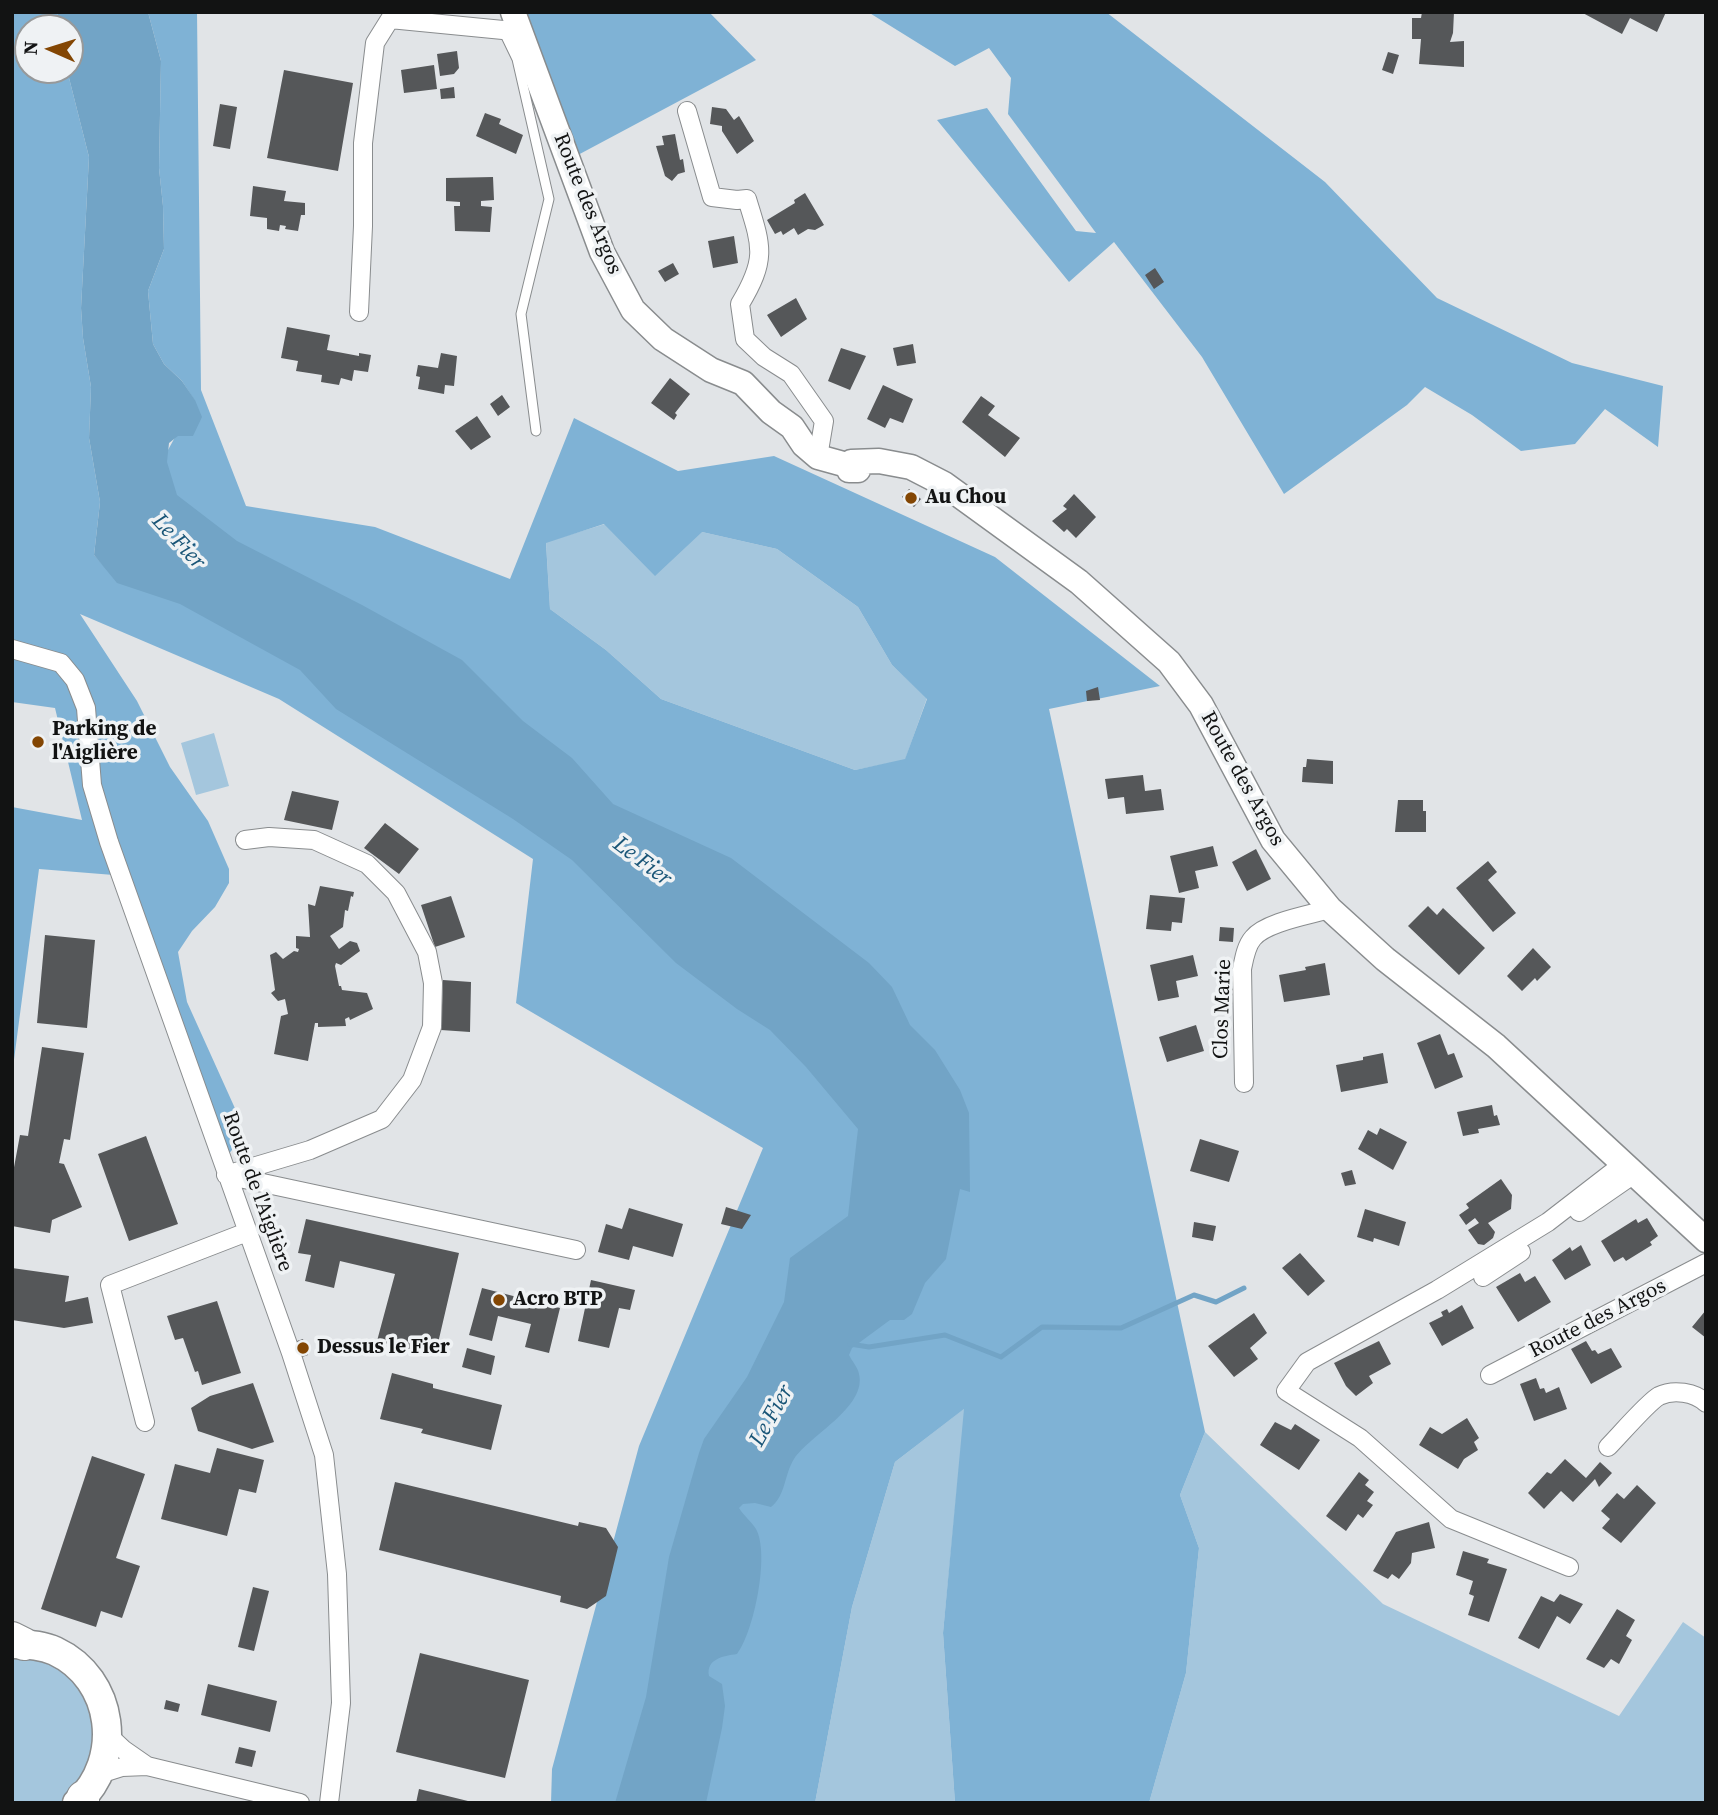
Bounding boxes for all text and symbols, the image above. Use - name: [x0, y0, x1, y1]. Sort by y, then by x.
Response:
- north arrow: [14, 14, 84, 84]
- text: N: [17, 40, 43, 56]
- street label: Route des Argos: [547, 130, 627, 278]
- place label: Au Chou: [925, 485, 1006, 511]
- marker: Au Chou: [903, 490, 919, 506]
- water label: Le Fier: [145, 508, 211, 576]
- street label: Route des Argos: [1195, 707, 1289, 851]
- place label: Parking de l'Aiglière: [52, 717, 156, 767]
- marker: Parking de l'Aiglière: [30, 734, 46, 750]
- water label: Le Fier: [607, 831, 677, 893]
- street label: Clos Marie: [1209, 959, 1237, 1059]
- street label: Route de l'Aiglière: [216, 1109, 298, 1275]
- street label: Route des Argos: [1525, 1274, 1671, 1364]
- place label: Acro BTP: [513, 1287, 603, 1313]
- marker: Acro BTP: [491, 1292, 507, 1308]
- place label: Dessus le Fier: [317, 1335, 450, 1361]
- marker: Dessus le Fier: [295, 1340, 311, 1356]
- water label: Le Fier: [744, 1380, 800, 1452]

